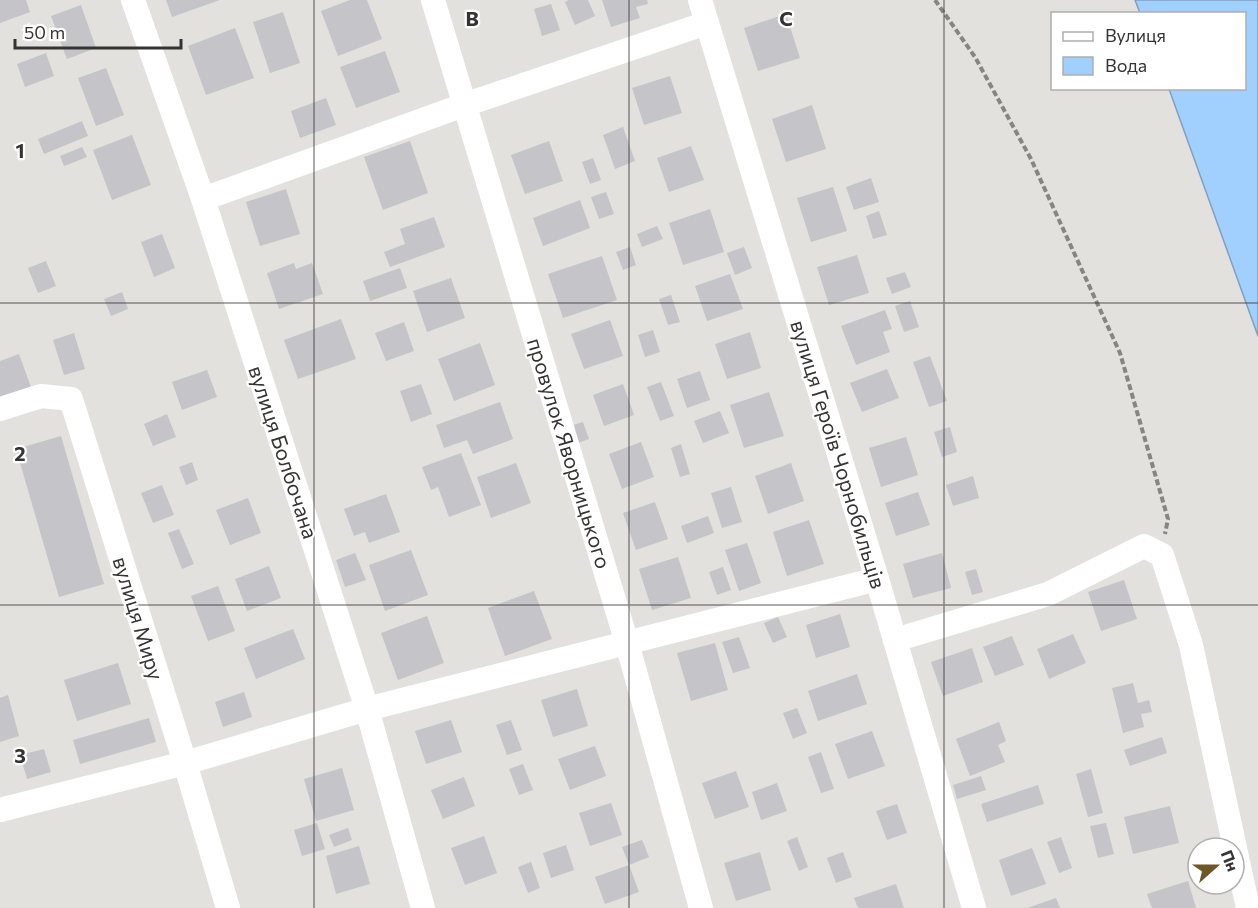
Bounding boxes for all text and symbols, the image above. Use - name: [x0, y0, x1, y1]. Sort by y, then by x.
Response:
- text: B: [465, 6, 479, 30]
- text: C: [779, 6, 793, 30]
- scale bar: [15, 12, 182, 50]
- legend: [1051, 12, 1246, 90]
- text: 50 m: [24, 21, 65, 43]
- text: Вулиця: [1105, 24, 1166, 46]
- text: Вода: [1105, 54, 1147, 76]
- text: 1: [15, 138, 25, 162]
- street label: вулиця Героїв Чорнобильців: [786, 317, 892, 591]
- street label: провулок Яворницького: [523, 335, 617, 571]
- street label: вулиця Болбочана: [244, 362, 324, 542]
- text: 2: [14, 441, 26, 465]
- street label: вулиця Миру: [108, 553, 170, 683]
- text: 3: [14, 743, 26, 767]
- north arrow: [1186, 836, 1246, 896]
- text: Пн: [1218, 847, 1243, 874]

